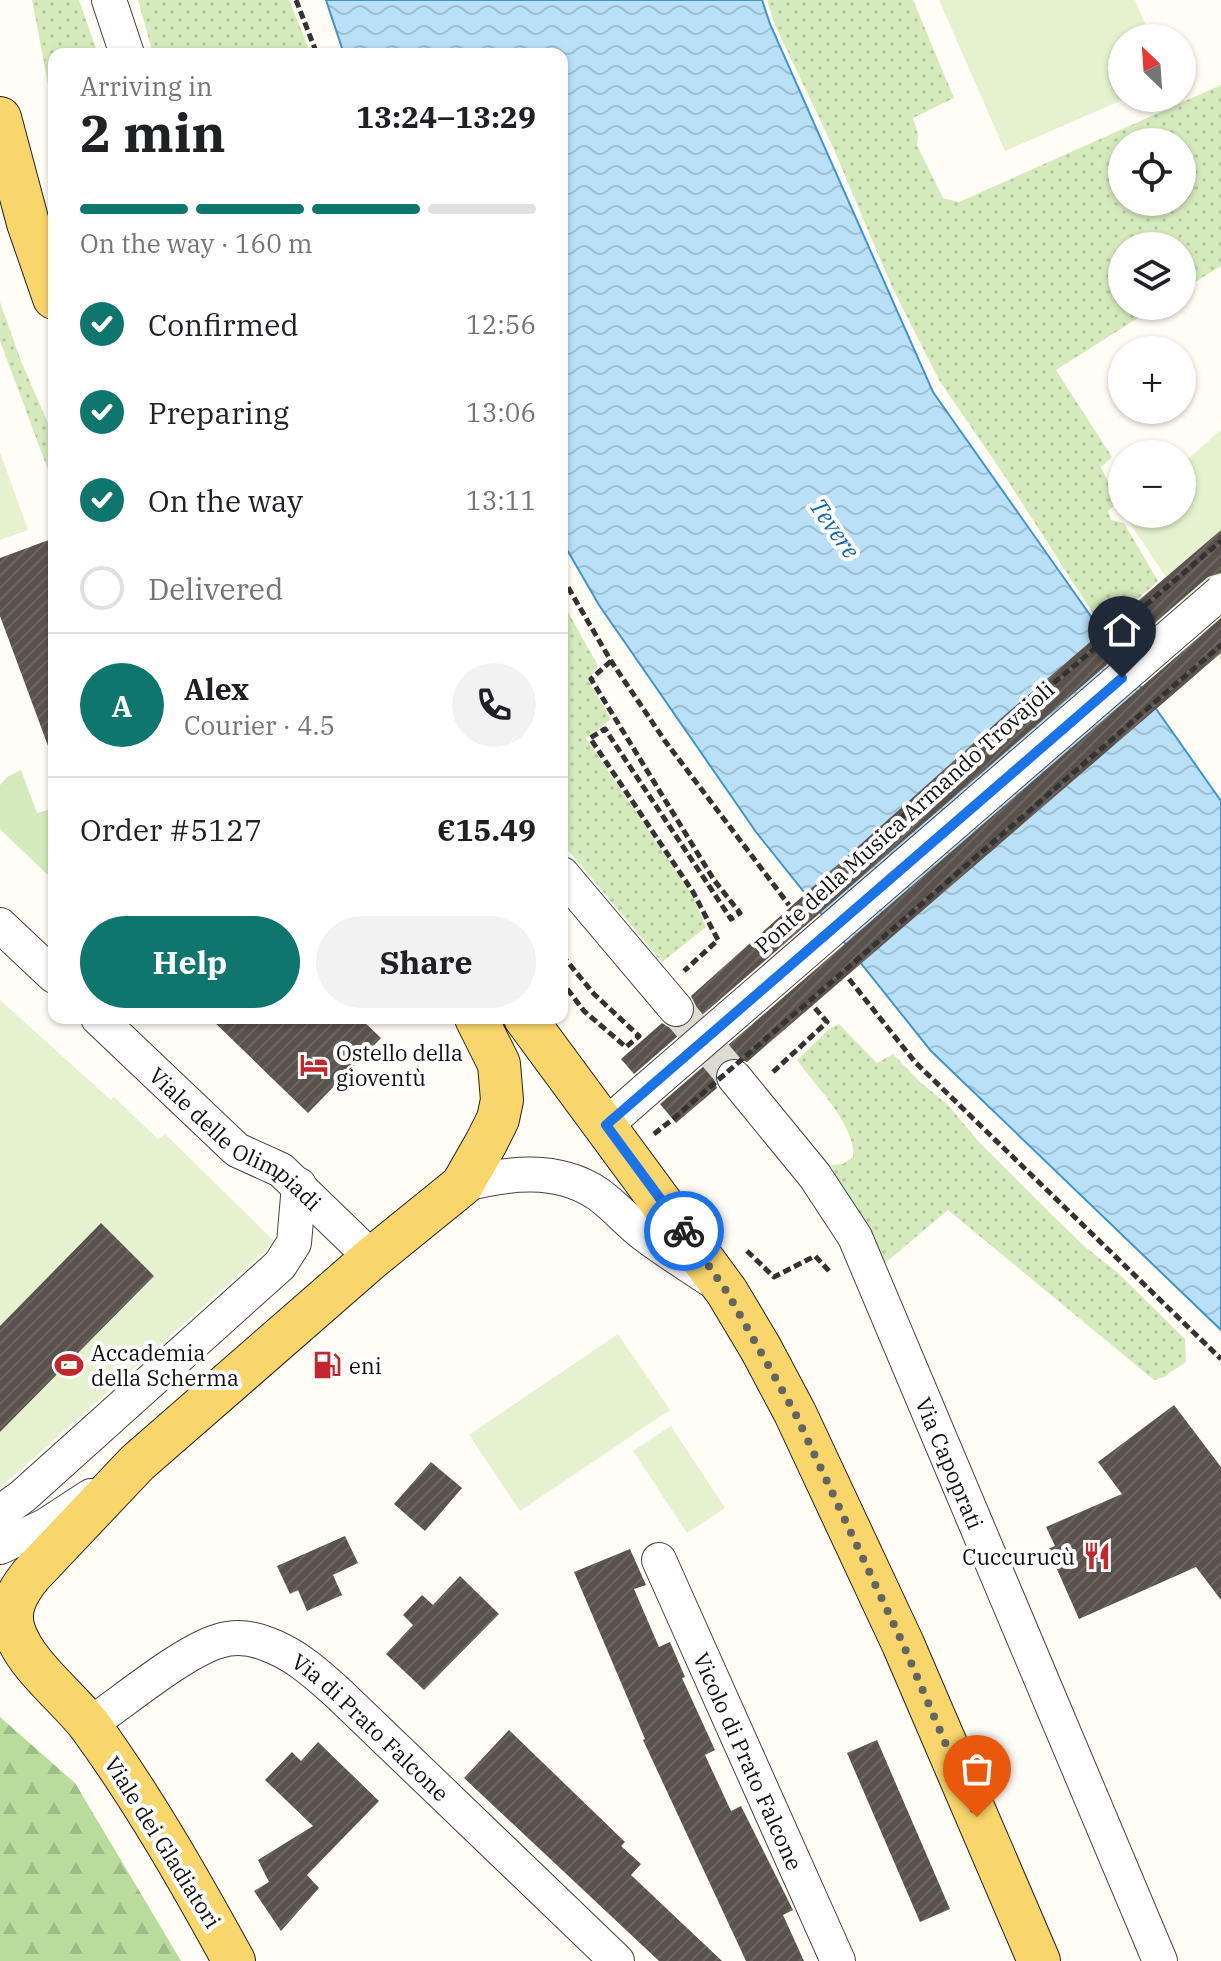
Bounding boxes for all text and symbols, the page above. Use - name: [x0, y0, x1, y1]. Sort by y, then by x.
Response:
- north arrow: [1108, 24, 1196, 112]
- map controls: [1108, 24, 1196, 528]
- text: Arriving in: [80, 69, 213, 103]
- text: 13:24–13:29: [356, 97, 536, 136]
- text: 2 min: [80, 99, 226, 166]
- button: locate: [1108, 128, 1196, 216]
- text: On the way · 160 m: [80, 226, 313, 260]
- button: layers: [1108, 232, 1196, 320]
- icon: check: [80, 302, 124, 346]
- text: Confirmed: [148, 305, 299, 344]
- text: 12:56: [466, 307, 536, 341]
- button: +: [1108, 336, 1196, 424]
- icon: check: [80, 390, 124, 434]
- text: Preparing: [148, 393, 289, 432]
- text: 13:06: [466, 395, 536, 429]
- button: −: [1108, 440, 1196, 528]
- icon: check: [80, 478, 124, 522]
- text: On the way: [148, 481, 303, 520]
- text: 13:11: [466, 483, 536, 517]
- water label: Tevere: [803, 491, 867, 565]
- text: Delivered: [148, 569, 283, 608]
- pin: [1088, 596, 1156, 678]
- icon: home: [1100, 608, 1144, 652]
- button: phone: [452, 663, 536, 747]
- text: Alex: [184, 669, 249, 708]
- street label: Ponte della Musica Armando Trovajoli: [748, 675, 1060, 959]
- text: A: [112, 686, 132, 725]
- text: Courier · 4.5: [184, 708, 335, 742]
- text: Order #5127: [80, 810, 262, 849]
- text: €15.49: [437, 810, 536, 849]
- button: Help: [80, 916, 300, 1008]
- button: Share: [316, 916, 536, 1008]
- place label: Ostello della gioventù: [336, 1038, 463, 1092]
- hotel icon: Ostello della gioventù: [299, 1050, 329, 1080]
- street label: Viale delle Olimpiadi: [143, 1060, 328, 1216]
- courier: [644, 1191, 724, 1271]
- icon: bike: [662, 1209, 706, 1253]
- place label: Accademia della Scherma: [91, 1338, 239, 1392]
- sports icon: Accademia della Scherma: [54, 1350, 84, 1380]
- fuel station icon: eni: [312, 1350, 342, 1380]
- place label: eni: [349, 1351, 382, 1380]
- street label: Via Capoprati: [910, 1393, 991, 1533]
- restaurant icon: Cuccurucù: [1082, 1541, 1112, 1571]
- place label: Cuccurucù: [962, 1542, 1075, 1571]
- street label: Via di Prato Falcone: [287, 1646, 456, 1807]
- street label: Vicolo di Prato Falcone: [687, 1647, 810, 1874]
- pin: [943, 1735, 1011, 1817]
- icon: bag: [955, 1747, 999, 1791]
- street label: Viale dei Gladiatori: [98, 1751, 228, 1933]

